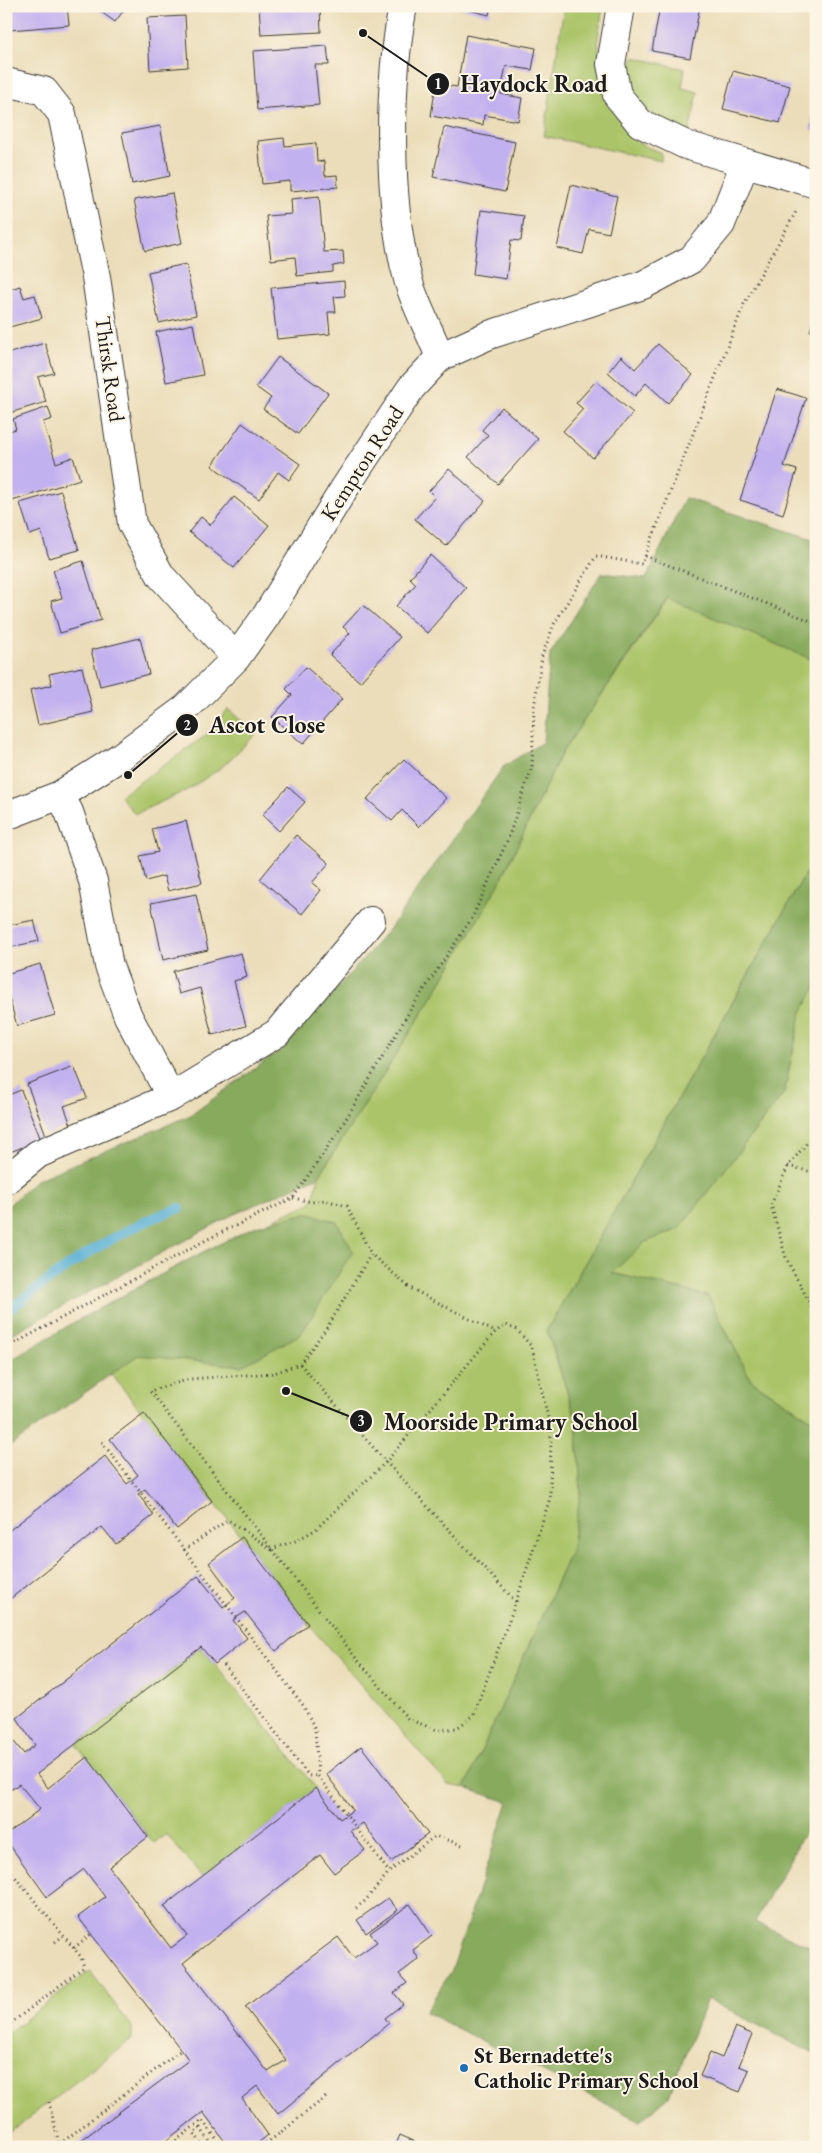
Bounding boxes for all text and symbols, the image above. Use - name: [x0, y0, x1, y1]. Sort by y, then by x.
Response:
- callout: Haydock Road: [425, 64, 618, 103]
- text: Haydock Road: [460, 68, 609, 100]
- text: 1: [434, 74, 442, 93]
- street label: Thirsk Road: [88, 314, 132, 425]
- street label: Kempton Road: [314, 399, 411, 526]
- callout: Ascot Close: [174, 706, 336, 745]
- text: Ascot Close: [208, 709, 325, 740]
- text: 2: [183, 715, 191, 734]
- callout: Moorside Primary School: [348, 1402, 648, 1441]
- text: Moorside Primary School: [384, 1406, 638, 1438]
- text: 3: [357, 1411, 365, 1430]
- place label: St Bernadette's Catholic Primary School: [474, 2041, 699, 2095]
- marker: St Bernadette's Catholic Primary School: [458, 2062, 470, 2074]

